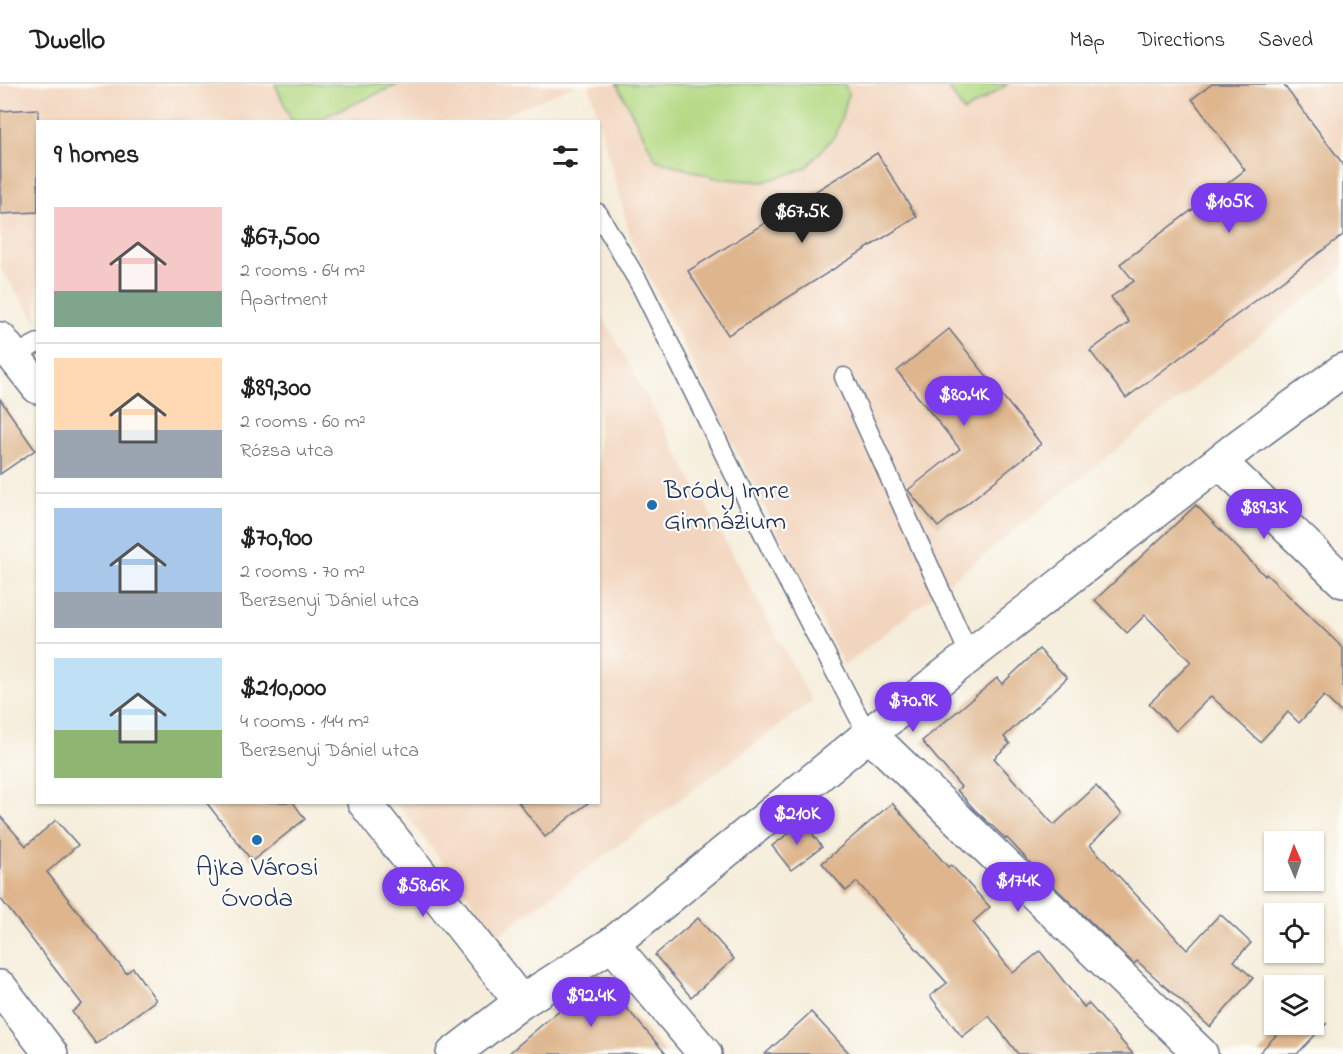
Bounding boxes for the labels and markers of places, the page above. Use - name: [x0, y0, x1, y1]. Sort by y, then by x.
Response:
- pin: $105K: [1187, 183, 1271, 234]
- pin: $67.5K: [753, 193, 851, 244]
- pin: $80.4K: [915, 376, 1013, 427]
- place label: Bródy Imre Gimnázium: [663, 472, 790, 542]
- pin: $89.3K: [1215, 489, 1313, 540]
- marker: Bródy Imre Gimnázium: [645, 498, 659, 512]
- pin: $70.9K: [864, 682, 962, 733]
- pin: $210K: [755, 795, 839, 846]
- marker: Ajka Városi Óvoda: [250, 833, 264, 847]
- place label: Ajka Városi Óvoda: [196, 849, 318, 919]
- pin: $174K: [976, 862, 1060, 913]
- pin: $58.6K: [374, 867, 472, 918]
- pin: $92.4K: [542, 977, 640, 1028]

